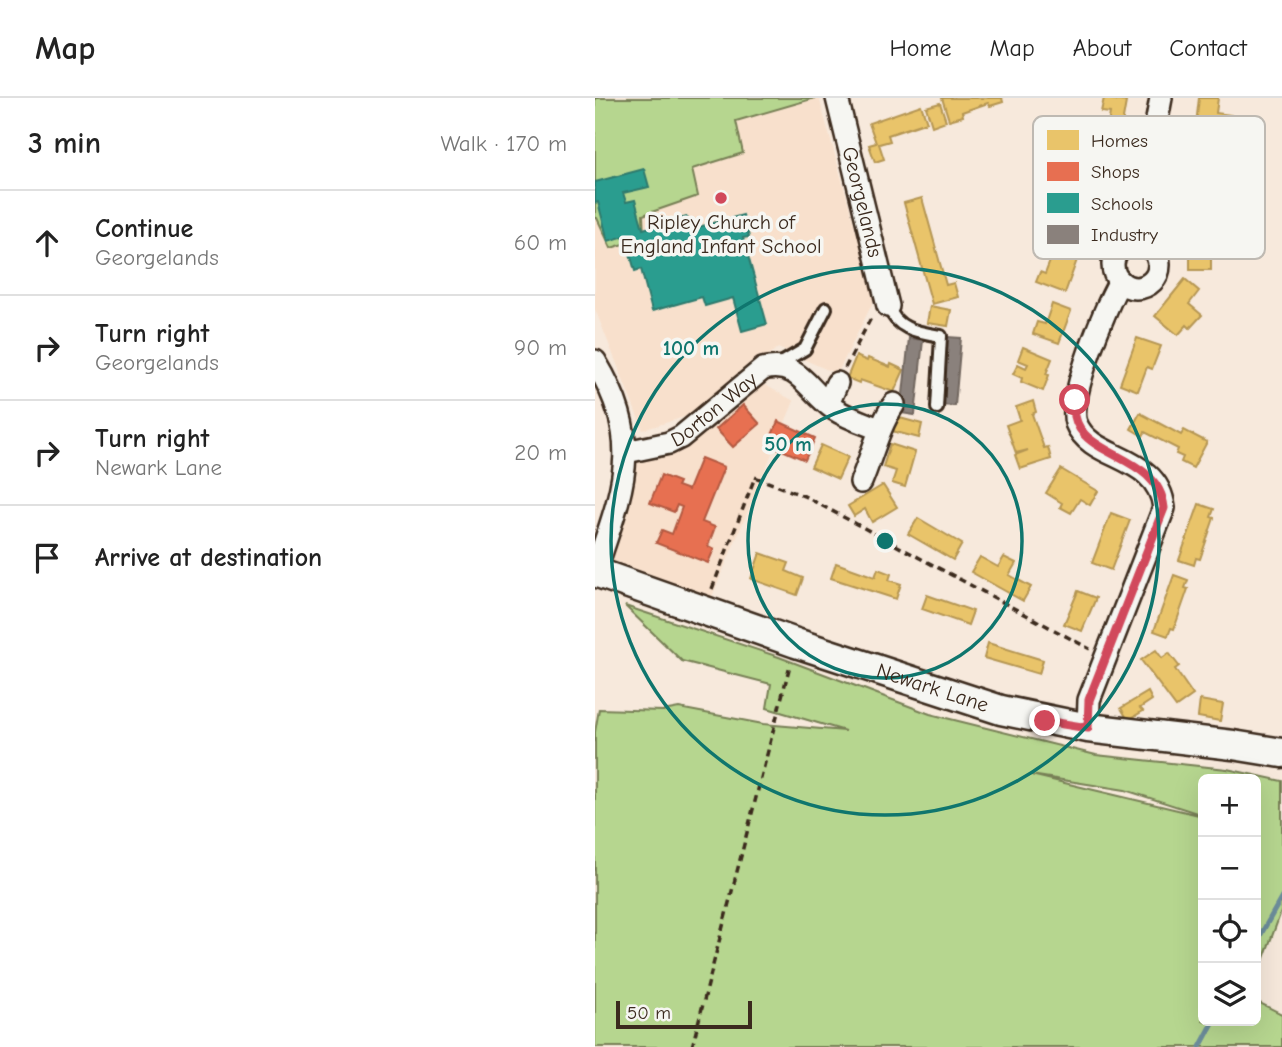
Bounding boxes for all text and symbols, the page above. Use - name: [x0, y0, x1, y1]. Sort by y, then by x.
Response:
- text: Map: [35, 29, 96, 67]
- text: Home: [890, 34, 951, 62]
- text: Map: [989, 34, 1035, 62]
- text: About: [1073, 34, 1131, 62]
- text: Contact: [1169, 34, 1247, 62]
- legend: [1033, 116, 1265, 259]
- text: 3 min: [28, 126, 101, 161]
- text: Walk · 170 m: [440, 130, 567, 157]
- text: Homes: [1091, 130, 1148, 152]
- street label: Georgelands: [837, 144, 888, 260]
- text: Shops: [1091, 161, 1140, 183]
- marker: Ripley Church of England Infant School: [713, 190, 729, 206]
- text: Schools: [1091, 193, 1153, 215]
- place label: Ripley Church of England Infant School: [620, 210, 822, 258]
- text: Continue: [95, 214, 193, 244]
- icon: ahead: [28, 224, 66, 262]
- text: Industry: [1091, 224, 1159, 246]
- text: 60 m: [514, 229, 567, 256]
- text: Georgelands: [95, 244, 219, 271]
- text: Turn right: [95, 319, 209, 349]
- icon: right: [28, 329, 66, 367]
- text: 90 m: [514, 334, 567, 361]
- text: 100 m: [663, 336, 719, 360]
- text: Georgelands: [95, 349, 219, 376]
- street label: Dorton Way: [667, 367, 762, 452]
- route start: [1059, 384, 1090, 415]
- text: Turn right: [95, 424, 209, 454]
- text: 50 m: [764, 432, 812, 456]
- icon: right: [28, 434, 66, 472]
- text: 20 m: [514, 439, 567, 466]
- text: Newark Lane: [95, 454, 222, 481]
- centre of rings: [873, 529, 897, 553]
- icon: arrive: [28, 539, 66, 577]
- text: Arrive at destination: [95, 543, 322, 573]
- street label: Newark Lane: [874, 658, 992, 717]
- route end: [1029, 705, 1060, 736]
- map controls: [1198, 774, 1261, 1026]
- button: +: [1198, 774, 1261, 837]
- button: −: [1198, 837, 1261, 900]
- button: locate: [1198, 900, 1261, 963]
- button: layers: [1198, 963, 1261, 1026]
- scale bar: [616, 998, 753, 1030]
- text: 50 m: [627, 1002, 671, 1024]

